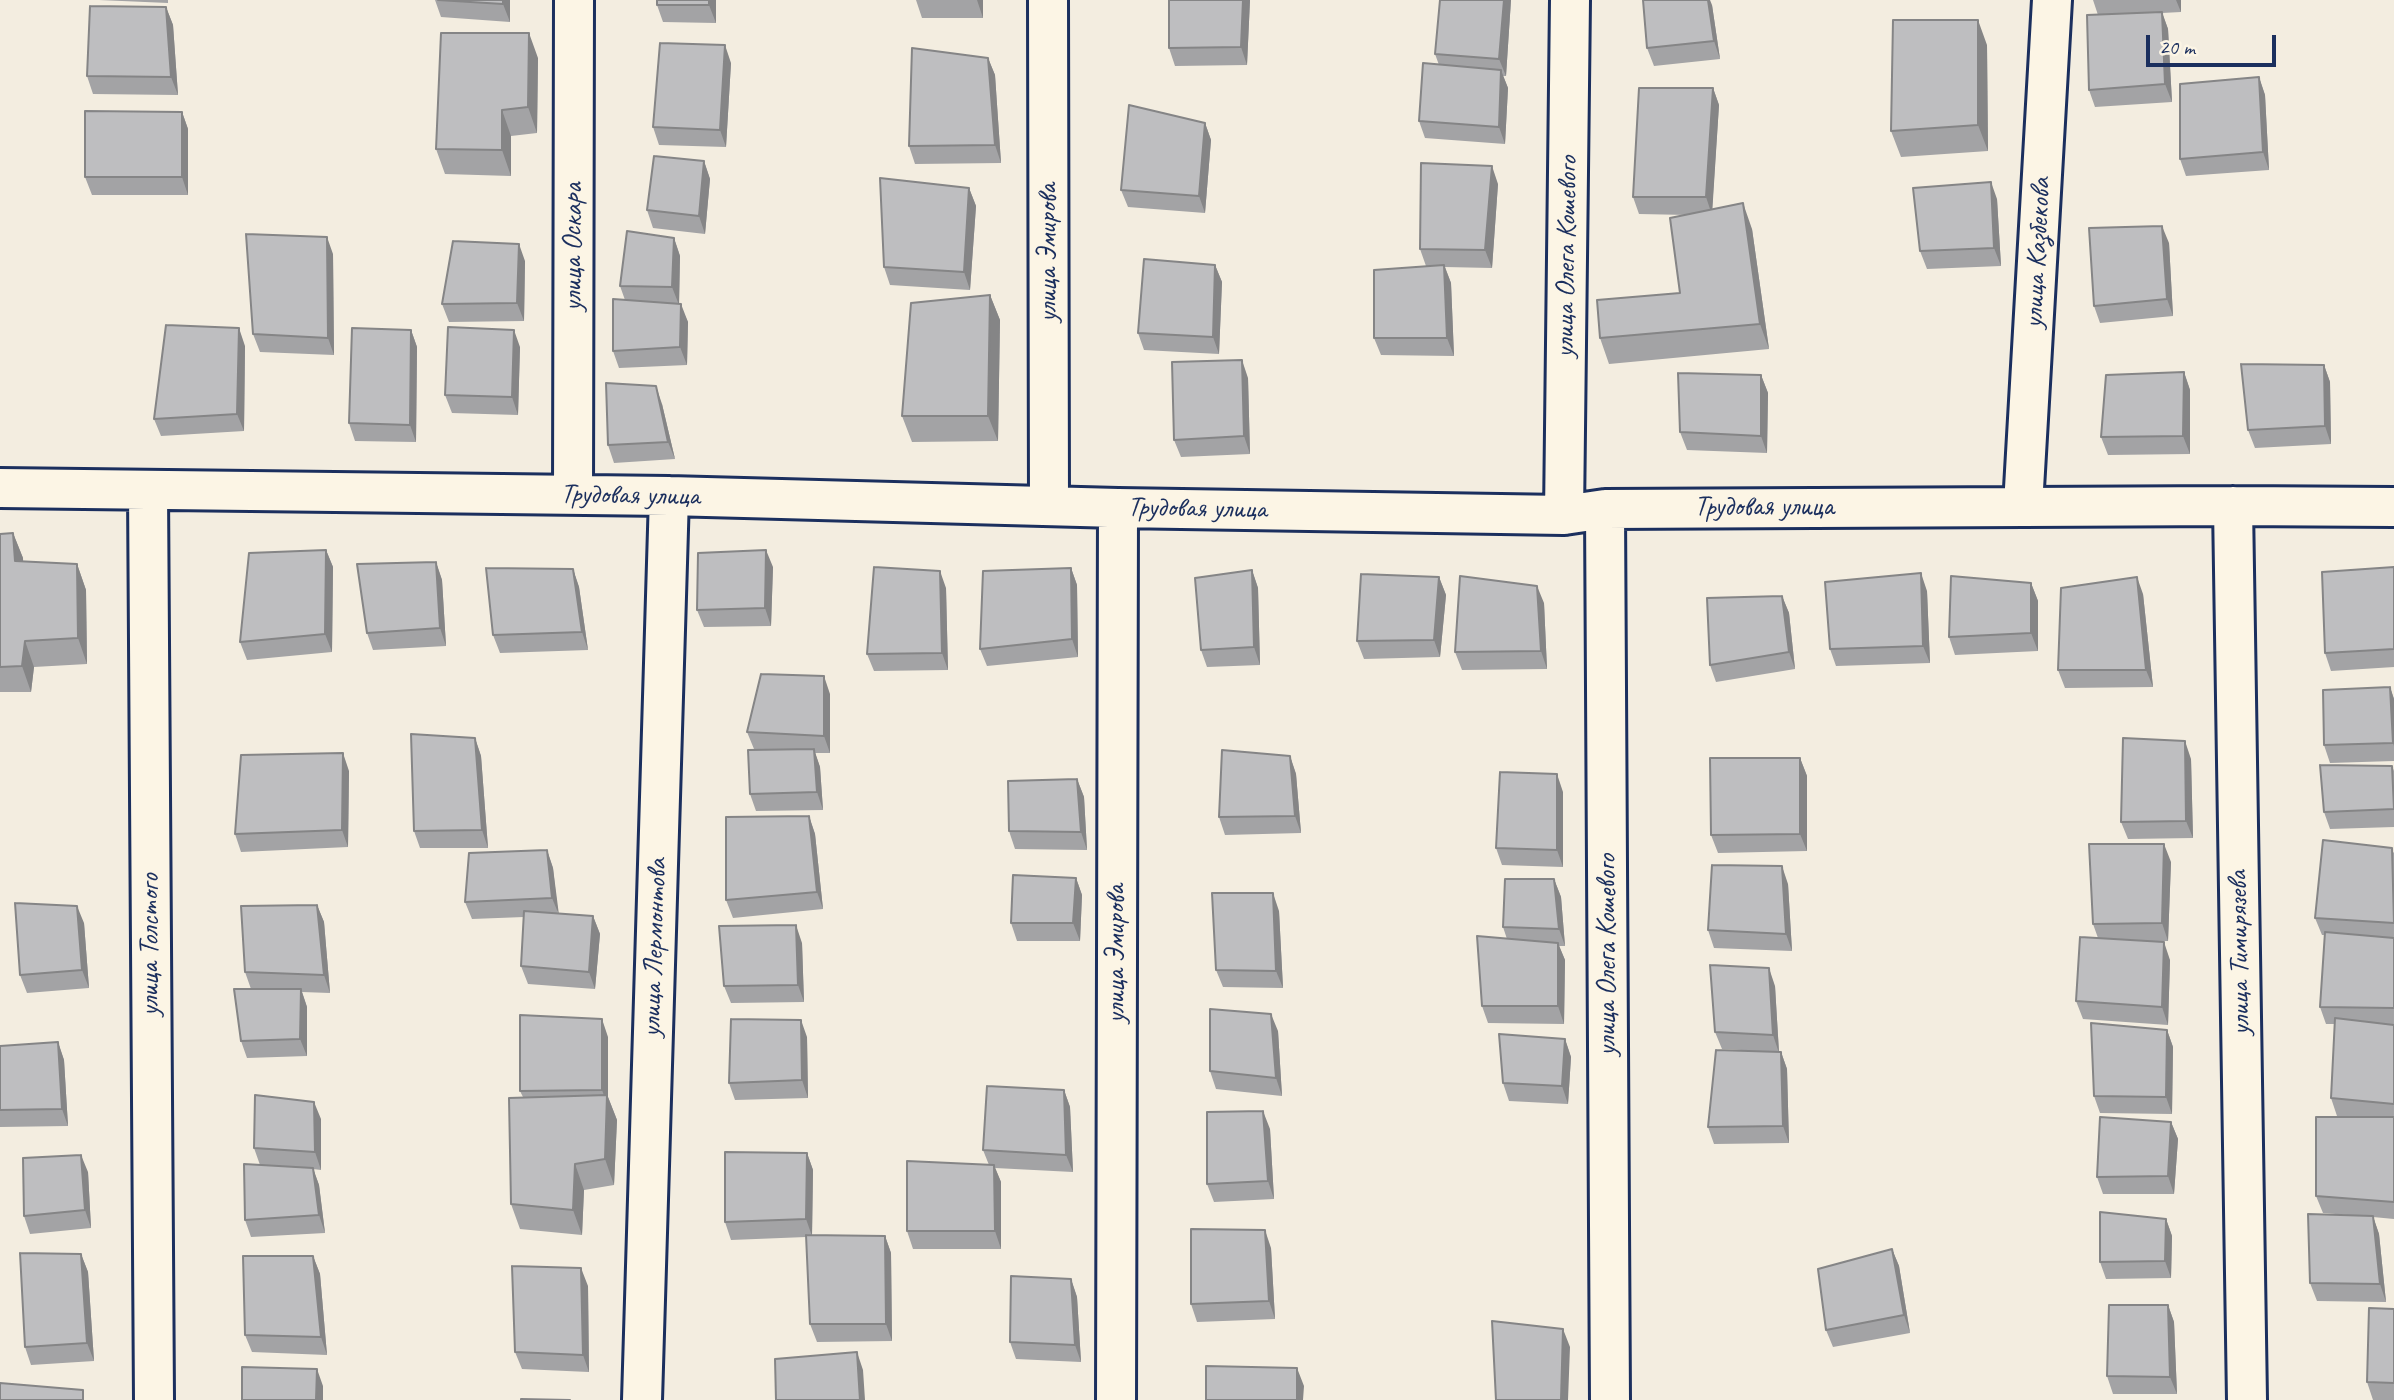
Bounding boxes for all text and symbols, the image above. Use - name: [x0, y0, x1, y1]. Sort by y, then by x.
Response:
- scale bar: [2149, 21, 2278, 65]
- text: 20 m: [2159, 34, 2195, 60]
- street label: улица Олега Кошевого: [1548, 156, 1586, 358]
- street label: улица Казбекова: [2017, 177, 2059, 329]
- street label: улица Оскара: [557, 183, 591, 311]
- street label: улица Эмирова: [1032, 184, 1066, 322]
- street label: Трудовая улица: [560, 478, 700, 514]
- street label: Трудовая улица: [1127, 491, 1267, 527]
- street label: Трудовая улица: [1694, 491, 1834, 525]
- street label: улица Олега Кошевого: [1591, 854, 1625, 1056]
- street label: улица Лермонтова: [635, 858, 675, 1038]
- street label: улица Тимирязева: [2222, 870, 2258, 1036]
- street label: улица Толстого: [134, 874, 168, 1016]
- street label: улица Эмирова: [1100, 885, 1134, 1023]

